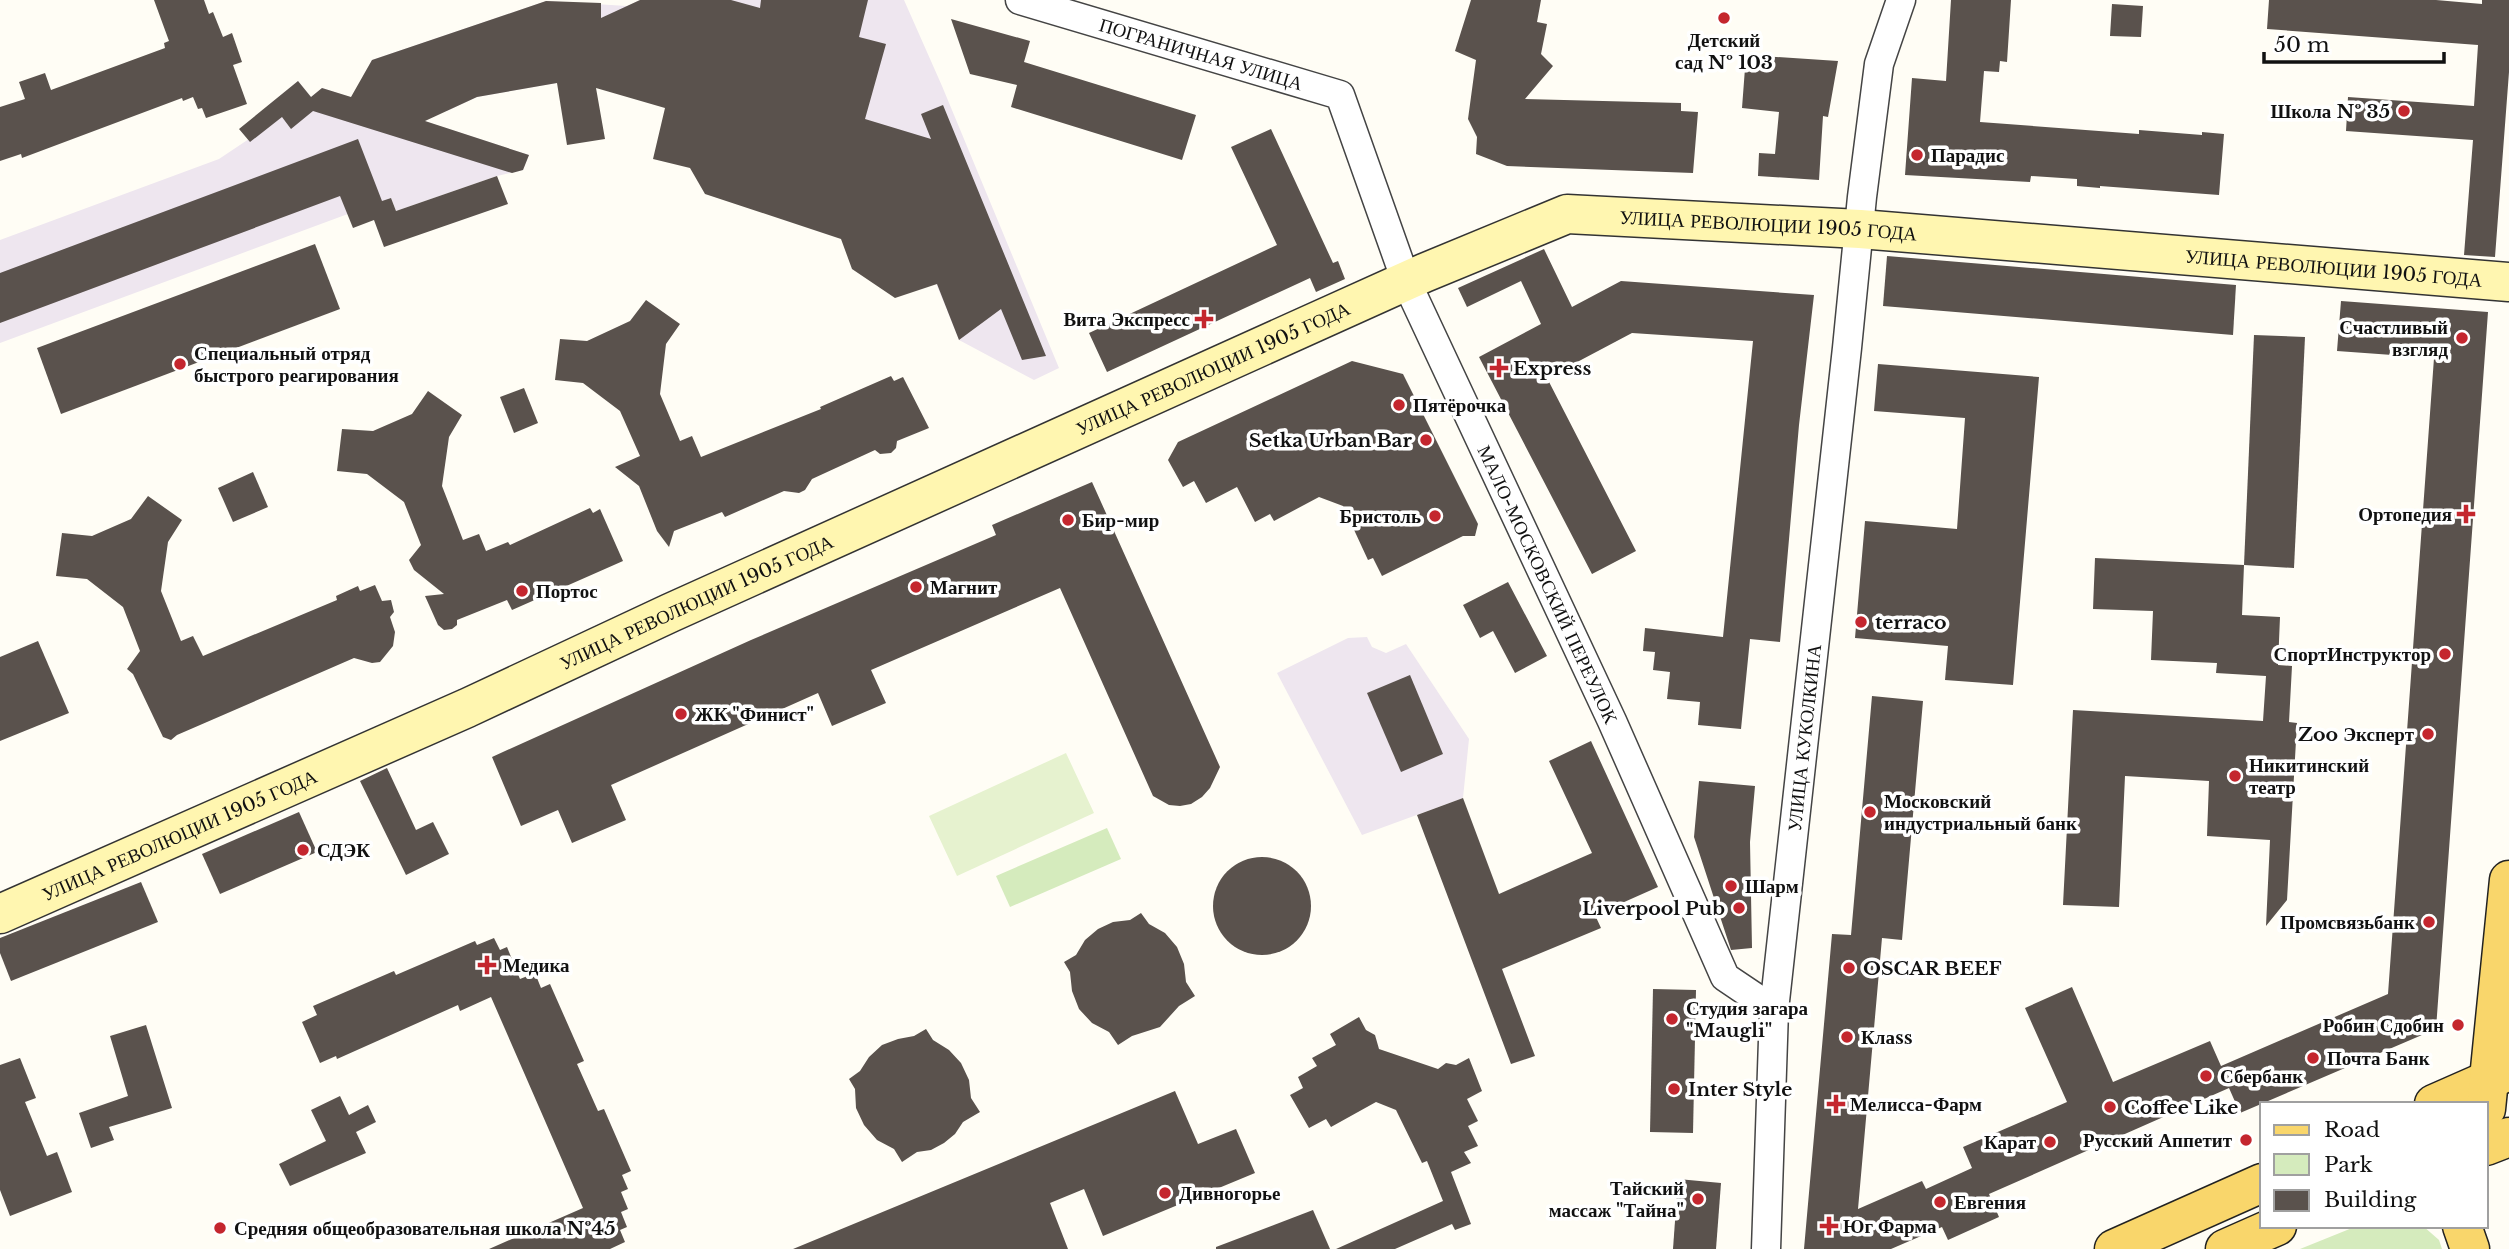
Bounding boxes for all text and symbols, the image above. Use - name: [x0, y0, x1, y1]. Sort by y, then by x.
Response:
- marker: Детский сад № 103: [1716, 10, 1732, 26]
- street label: ПОГРАНИЧНАЯ УЛИЦА: [1097, 13, 1306, 95]
- scale bar: [2264, 21, 2444, 65]
- place label: Детский сад № 103: [1675, 29, 1773, 74]
- text: 50 m: [2274, 32, 2330, 58]
- place label: Школа № 35: [2270, 100, 2390, 123]
- marker: Школа № 35: [2396, 103, 2412, 119]
- place label: Парадис: [1931, 144, 2004, 167]
- marker: Парадис: [1909, 147, 1925, 163]
- street label: УЛИЦА РЕВОЛЮЦИИ 1905 ГОДА: [1619, 205, 1918, 245]
- street label: УЛИЦА РЕВОЛЮЦИИ 1905 ГОДА: [2184, 244, 2483, 291]
- street label: УЛИЦА РЕВОЛЮЦИИ 1905 ГОДА: [1072, 296, 1354, 440]
- place label: Вита Экспресс: [1063, 308, 1190, 331]
- marker: Вита Экспресс: [1196, 311, 1212, 327]
- place label: Счастливый взгляд: [2339, 316, 2448, 361]
- marker: Счастливый взгляд: [2454, 330, 2470, 346]
- place label: Специальный отряд быстрого реагирования: [194, 342, 399, 387]
- marker: Специальный отряд быстрого реагирования: [172, 356, 188, 372]
- place label: Express: [1513, 357, 1591, 380]
- marker: Express: [1491, 360, 1507, 376]
- place label: Пятёрочка: [1413, 394, 1507, 417]
- marker: Пятёрочка: [1391, 397, 1407, 413]
- place label: Setka Urban Bar: [1249, 429, 1413, 452]
- marker: Setka Urban Bar: [1418, 432, 1434, 448]
- street label: МАЛО-МОСКОВСКИЙ ПЕРЕУЛОК: [1473, 441, 1623, 727]
- place label: Ортопедия: [2358, 503, 2452, 526]
- place label: Бристоль: [1339, 505, 1421, 528]
- marker: Ортопедия: [2458, 506, 2474, 522]
- marker: Бристоль: [1427, 508, 1443, 524]
- place label: Бир-мир: [1082, 509, 1159, 532]
- marker: Бир-мир: [1060, 512, 1076, 528]
- street label: УЛИЦА РЕВОЛЮЦИИ 1905 ГОДА: [556, 529, 837, 675]
- place label: Магнит: [930, 576, 998, 599]
- marker: Магнит: [908, 579, 924, 595]
- place label: Портос: [536, 580, 598, 603]
- marker: Портос: [514, 583, 530, 599]
- place label: terraco: [1875, 611, 1946, 634]
- marker: terraco: [1853, 614, 1869, 630]
- street label: УЛИЦА КУКОЛКИНА: [1782, 643, 1826, 833]
- place label: СпортИнструктор: [2274, 643, 2431, 666]
- marker: СпортИнструктор: [2437, 646, 2453, 662]
- place label: ЖК "Финист": [695, 703, 814, 726]
- marker: ЖК "Финист": [673, 706, 689, 722]
- place label: Zoo Эксперт: [2298, 723, 2415, 746]
- marker: Zoo Эксперт: [2420, 726, 2436, 742]
- place label: Никитинский театр: [2249, 754, 2369, 799]
- street label: УЛИЦА РЕВОЛЮЦИИ 1905 ГОДА: [38, 764, 321, 906]
- marker: Никитинский театр: [2227, 768, 2243, 784]
- place label: Московский индустриальный банк: [1884, 790, 2077, 835]
- marker: Московский индустриальный банк: [1862, 804, 1878, 820]
- place label: СДЭК: [317, 839, 370, 862]
- marker: СДЭК: [295, 842, 311, 858]
- place label: Шарм: [1745, 875, 1799, 898]
- marker: Шарм: [1723, 878, 1739, 894]
- place label: Liverpool Pub: [1582, 897, 1725, 920]
- marker: Liverpool Pub: [1731, 900, 1747, 916]
- place label: Промсвязьбанк: [2280, 911, 2415, 934]
- marker: Промсвязьбанк: [2421, 914, 2437, 930]
- place label: Медика: [503, 954, 570, 977]
- marker: Медика: [477, 955, 497, 975]
- place label: OSCAR BEEF: [1863, 957, 2002, 980]
- marker: OSCAR BEEF: [1841, 960, 1857, 976]
- place label: Студия загара "Maugli": [1686, 997, 1809, 1042]
- marker: Студия загара "Maugli": [1664, 1011, 1680, 1027]
- place label: Робин Сдобин: [2323, 1014, 2444, 1037]
- marker: Робин Сдобин: [2450, 1017, 2466, 1033]
- place label: Клаss: [1861, 1026, 1913, 1049]
- marker: Клаss: [1839, 1029, 1855, 1045]
- place label: Почта Банк: [2327, 1047, 2430, 1070]
- marker: Почта Банк: [2305, 1050, 2321, 1066]
- place label: Сбербанк: [2220, 1065, 2303, 1088]
- marker: Сбербанк: [2198, 1068, 2214, 1084]
- place label: Inter Style: [1688, 1078, 1792, 1101]
- marker: Inter Style: [1666, 1081, 1682, 1097]
- place label: Мелисса-Фарм: [1850, 1093, 1982, 1116]
- marker: Мелисса-Фарм: [1828, 1096, 1844, 1112]
- place label: Coffee Like: [2124, 1096, 2238, 1119]
- marker: Coffee Like: [2102, 1099, 2118, 1115]
- legend: [2260, 1102, 2488, 1228]
- text: Road: [2324, 1117, 2380, 1143]
- place label: Русский Аппетит: [2083, 1129, 2233, 1152]
- place label: Карат: [1984, 1131, 2037, 1154]
- marker: Русский Аппетит: [2238, 1132, 2254, 1148]
- marker: Карат: [2042, 1134, 2058, 1150]
- text: Park: [2324, 1152, 2373, 1178]
- place label: Тайский массаж "Тайна": [1549, 1177, 1684, 1222]
- place label: Дивногорье: [1179, 1182, 1280, 1205]
- marker: Дивногорье: [1157, 1185, 1173, 1201]
- text: Building: [2324, 1187, 2417, 1213]
- marker: Тайский массаж "Тайна": [1690, 1191, 1706, 1207]
- place label: Евгения: [1954, 1191, 2026, 1214]
- marker: Евгения: [1932, 1194, 1948, 1210]
- place label: Юг Фарма: [1843, 1215, 1937, 1238]
- place label: Средняя общеобразовательная школа №45: [234, 1217, 616, 1240]
- marker: Юг Фарма: [1821, 1218, 1837, 1234]
- marker: Средняя общеобразовательная школа №45: [212, 1220, 228, 1236]

